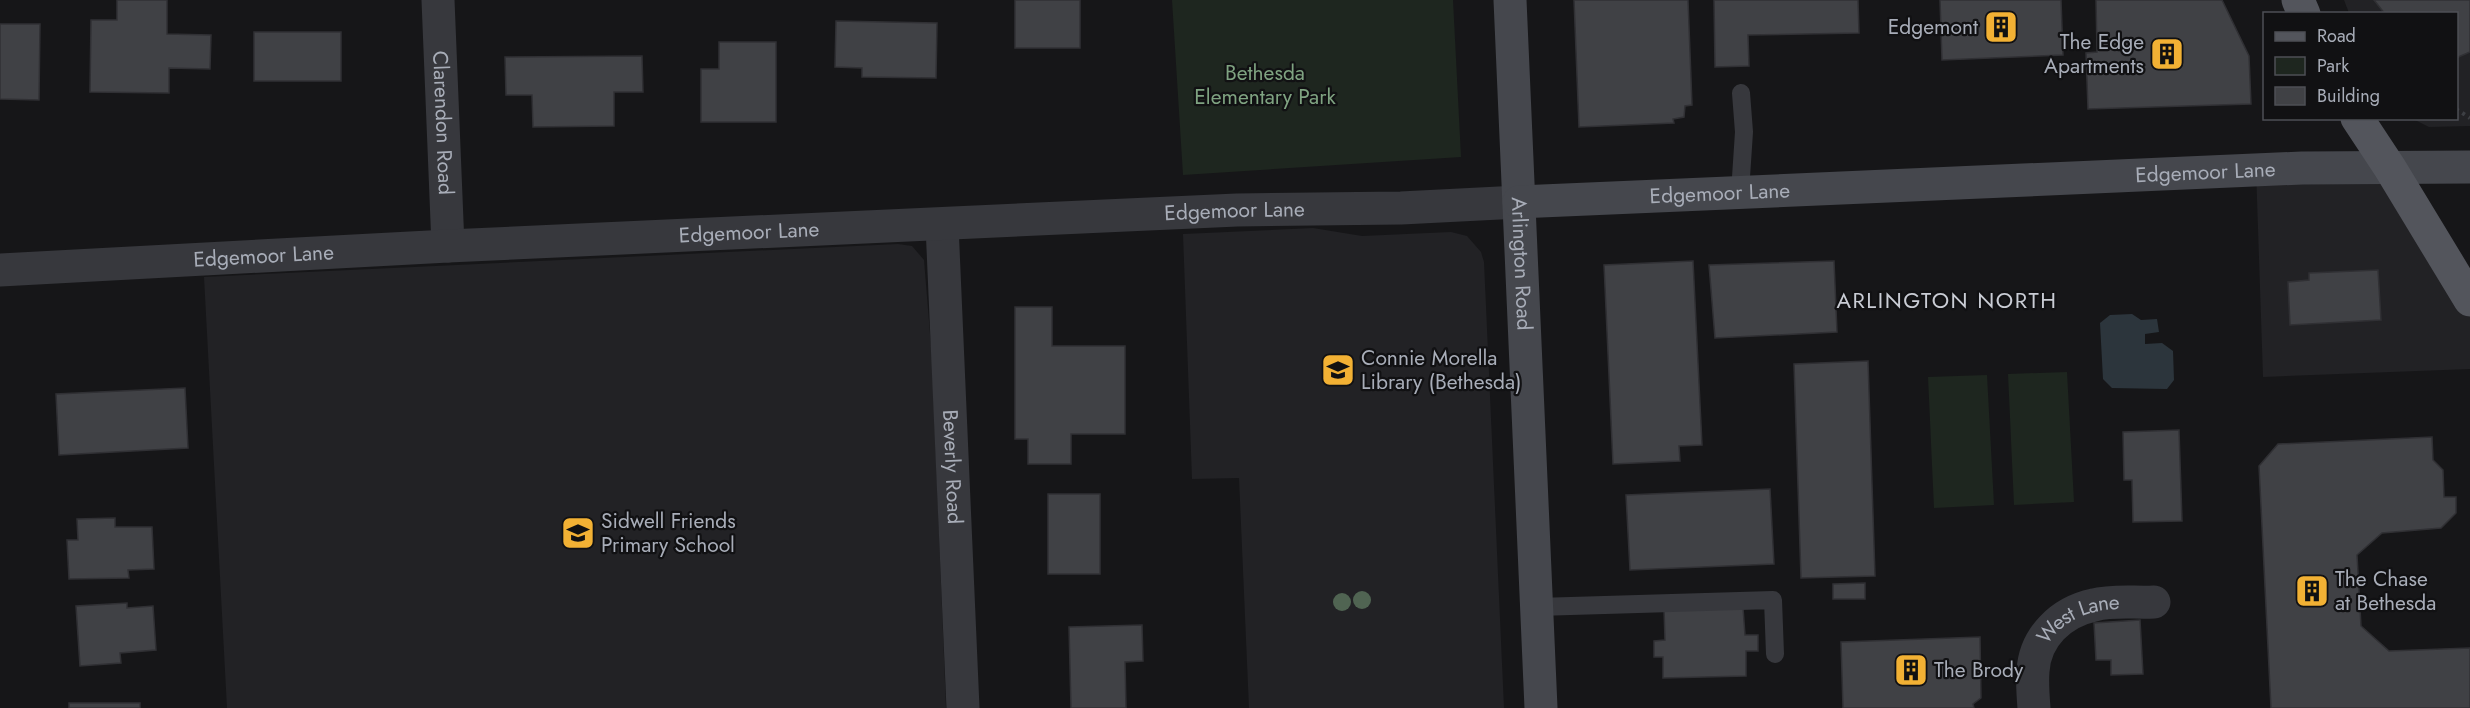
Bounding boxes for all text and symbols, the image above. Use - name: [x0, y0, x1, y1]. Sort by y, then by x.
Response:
- building icon: Edgemont: [1983, 9, 2019, 45]
- place label: Edgemont: [1888, 12, 1978, 42]
- legend: [2263, 12, 2458, 120]
- text: Road: [2317, 23, 2356, 49]
- place label: The Edge Apartments: [2044, 27, 2144, 81]
- building icon: The Edge Apartments: [2149, 36, 2185, 72]
- street label: Clarendon Road: [425, 50, 461, 196]
- text: Park: [2317, 53, 2349, 79]
- park label: Bethesda Elementary Park: [1194, 58, 1336, 112]
- text: Building: [2317, 83, 2380, 109]
- street label: Edgemoor Lane: [2134, 154, 2276, 190]
- street label: Edgemoor Lane: [1649, 175, 1791, 211]
- street label: Edgemoor Lane: [1164, 194, 1305, 228]
- street label: Arlington Road: [1504, 196, 1539, 331]
- street label: Edgemoor Lane: [678, 214, 820, 250]
- street label: Edgemoor Lane: [193, 237, 335, 275]
- district label: ARLINGTON NORTH: [1837, 284, 2057, 316]
- place label: Connie Morella Library (Bethesda): [1361, 343, 1522, 397]
- school or university icon: Connie Morella Library (Bethesda): [1320, 352, 1356, 388]
- street label: Beverly Road: [935, 409, 970, 525]
- place label: Sidwell Friends Primary School: [601, 506, 736, 560]
- school or university icon: Sidwell Friends Primary School: [560, 515, 596, 551]
- place label: The Chase at Bethesda: [2335, 564, 2436, 618]
- building icon: The Chase at Bethesda: [2294, 573, 2330, 609]
- street label: West Lane: [2030, 587, 2120, 650]
- building icon: The Brody: [1893, 652, 1929, 688]
- place label: The Brody: [1934, 655, 2024, 685]

